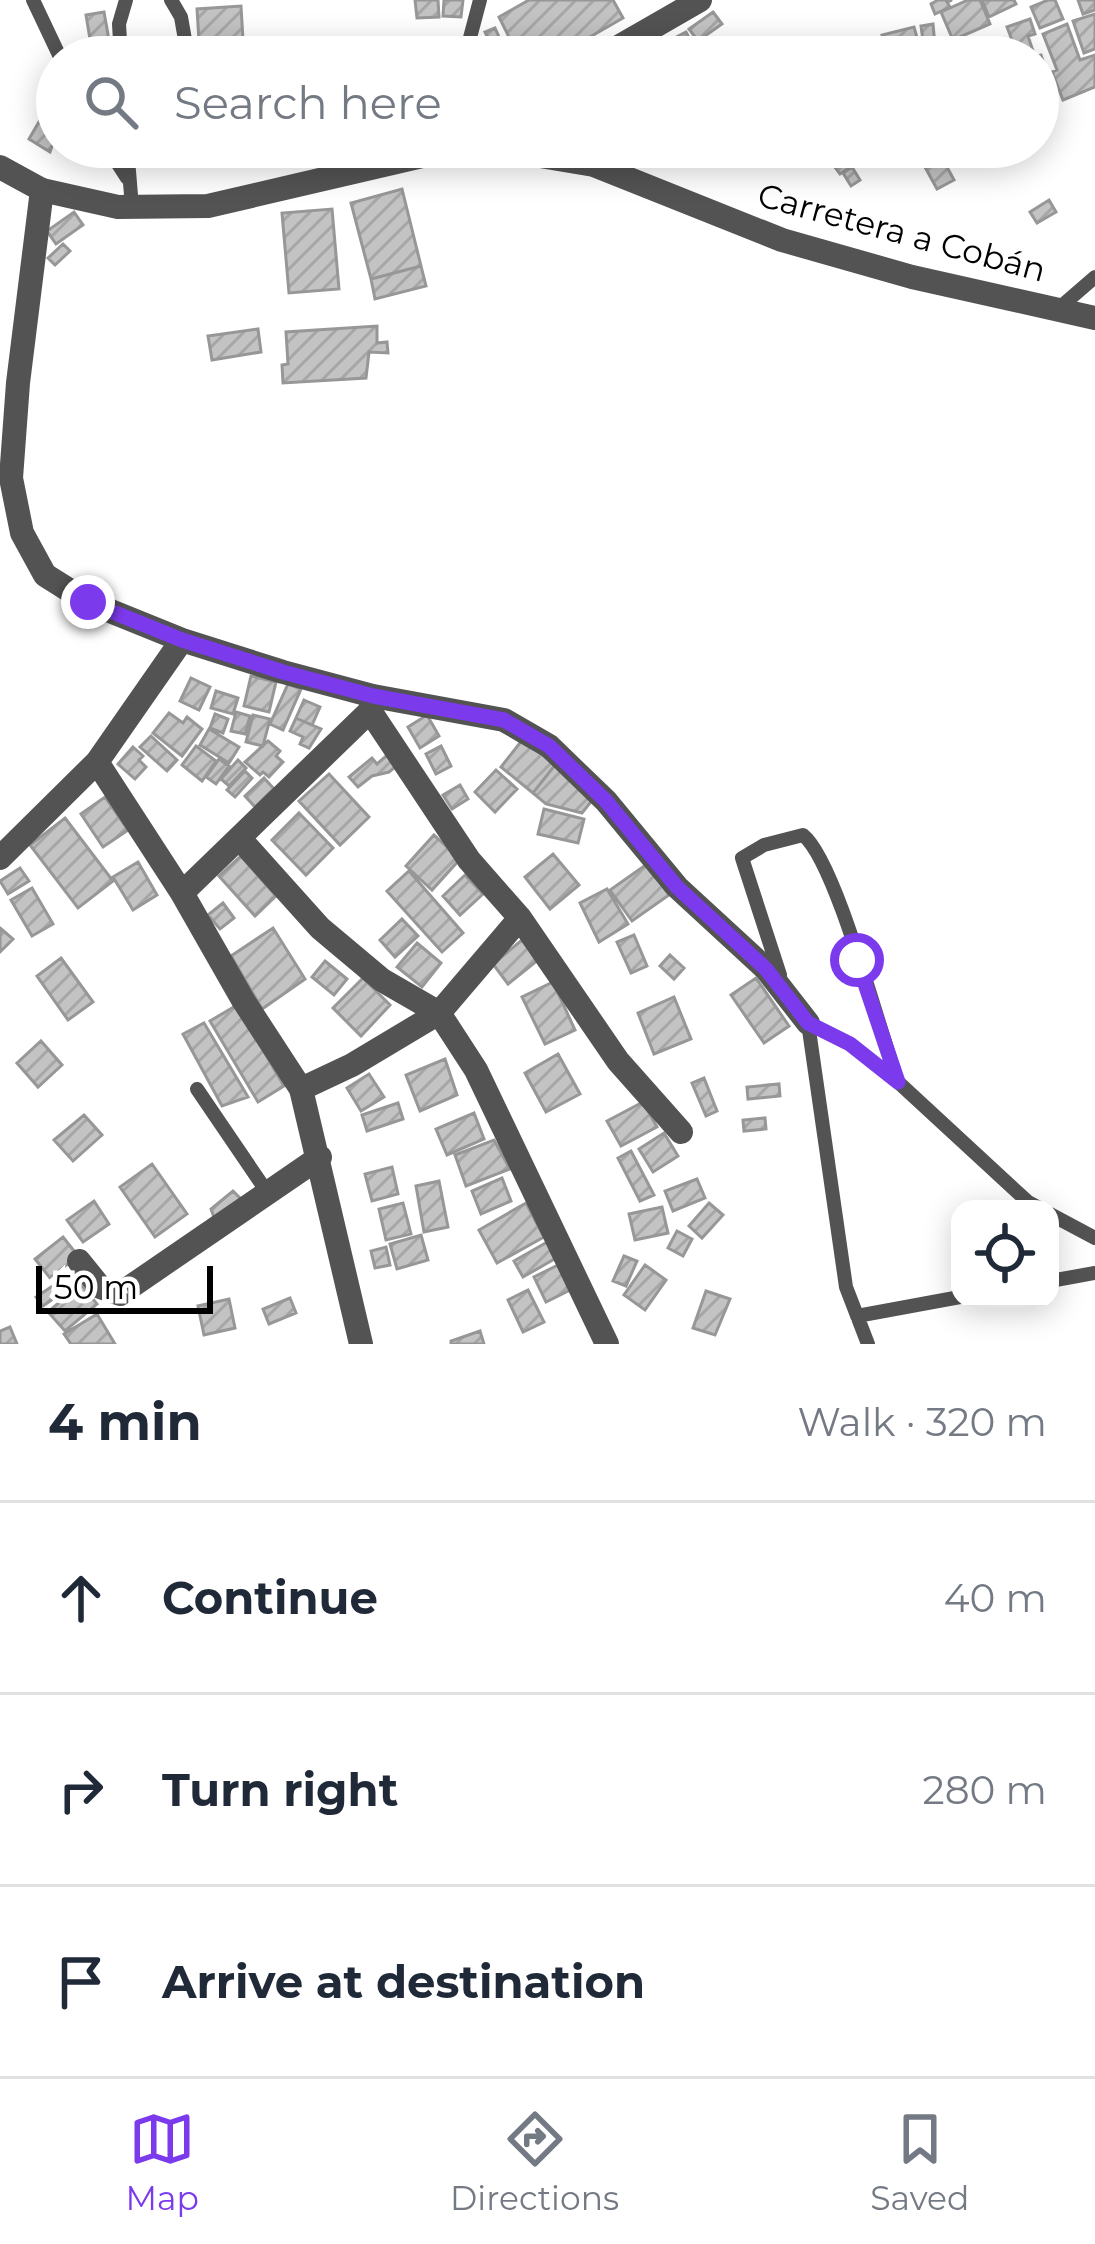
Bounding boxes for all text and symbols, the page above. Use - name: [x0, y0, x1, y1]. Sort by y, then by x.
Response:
- search box: [36, 36, 1059, 168]
- icon: search: [78, 69, 144, 135]
- text: Search here: [174, 75, 442, 130]
- street label: Carretera a Cobán: [754, 174, 1050, 290]
- route end: [61, 575, 115, 629]
- route start: [830, 933, 884, 987]
- map controls: [951, 1200, 1059, 1308]
- button: locate: [951, 1200, 1059, 1308]
- scale bar: [36, 1260, 213, 1313]
- text: 50 m: [54, 1267, 138, 1307]
- text: 4 min: [48, 1391, 202, 1453]
- text: Walk · 320 m: [797, 1398, 1047, 1446]
- icon: ahead: [48, 1565, 114, 1631]
- text: Continue: [162, 1570, 378, 1625]
- text: 40 m: [944, 1574, 1047, 1622]
- icon: right: [48, 1757, 114, 1823]
- text: Turn right: [162, 1762, 398, 1817]
- text: 280 m: [923, 1766, 1047, 1814]
- icon: arrive: [48, 1949, 114, 2015]
- text: Arrive at destination: [162, 1954, 645, 2009]
- tab: Map: [126, 2106, 199, 2218]
- tab: Directions: [450, 2106, 619, 2218]
- tab: Saved: [870, 2106, 969, 2218]

